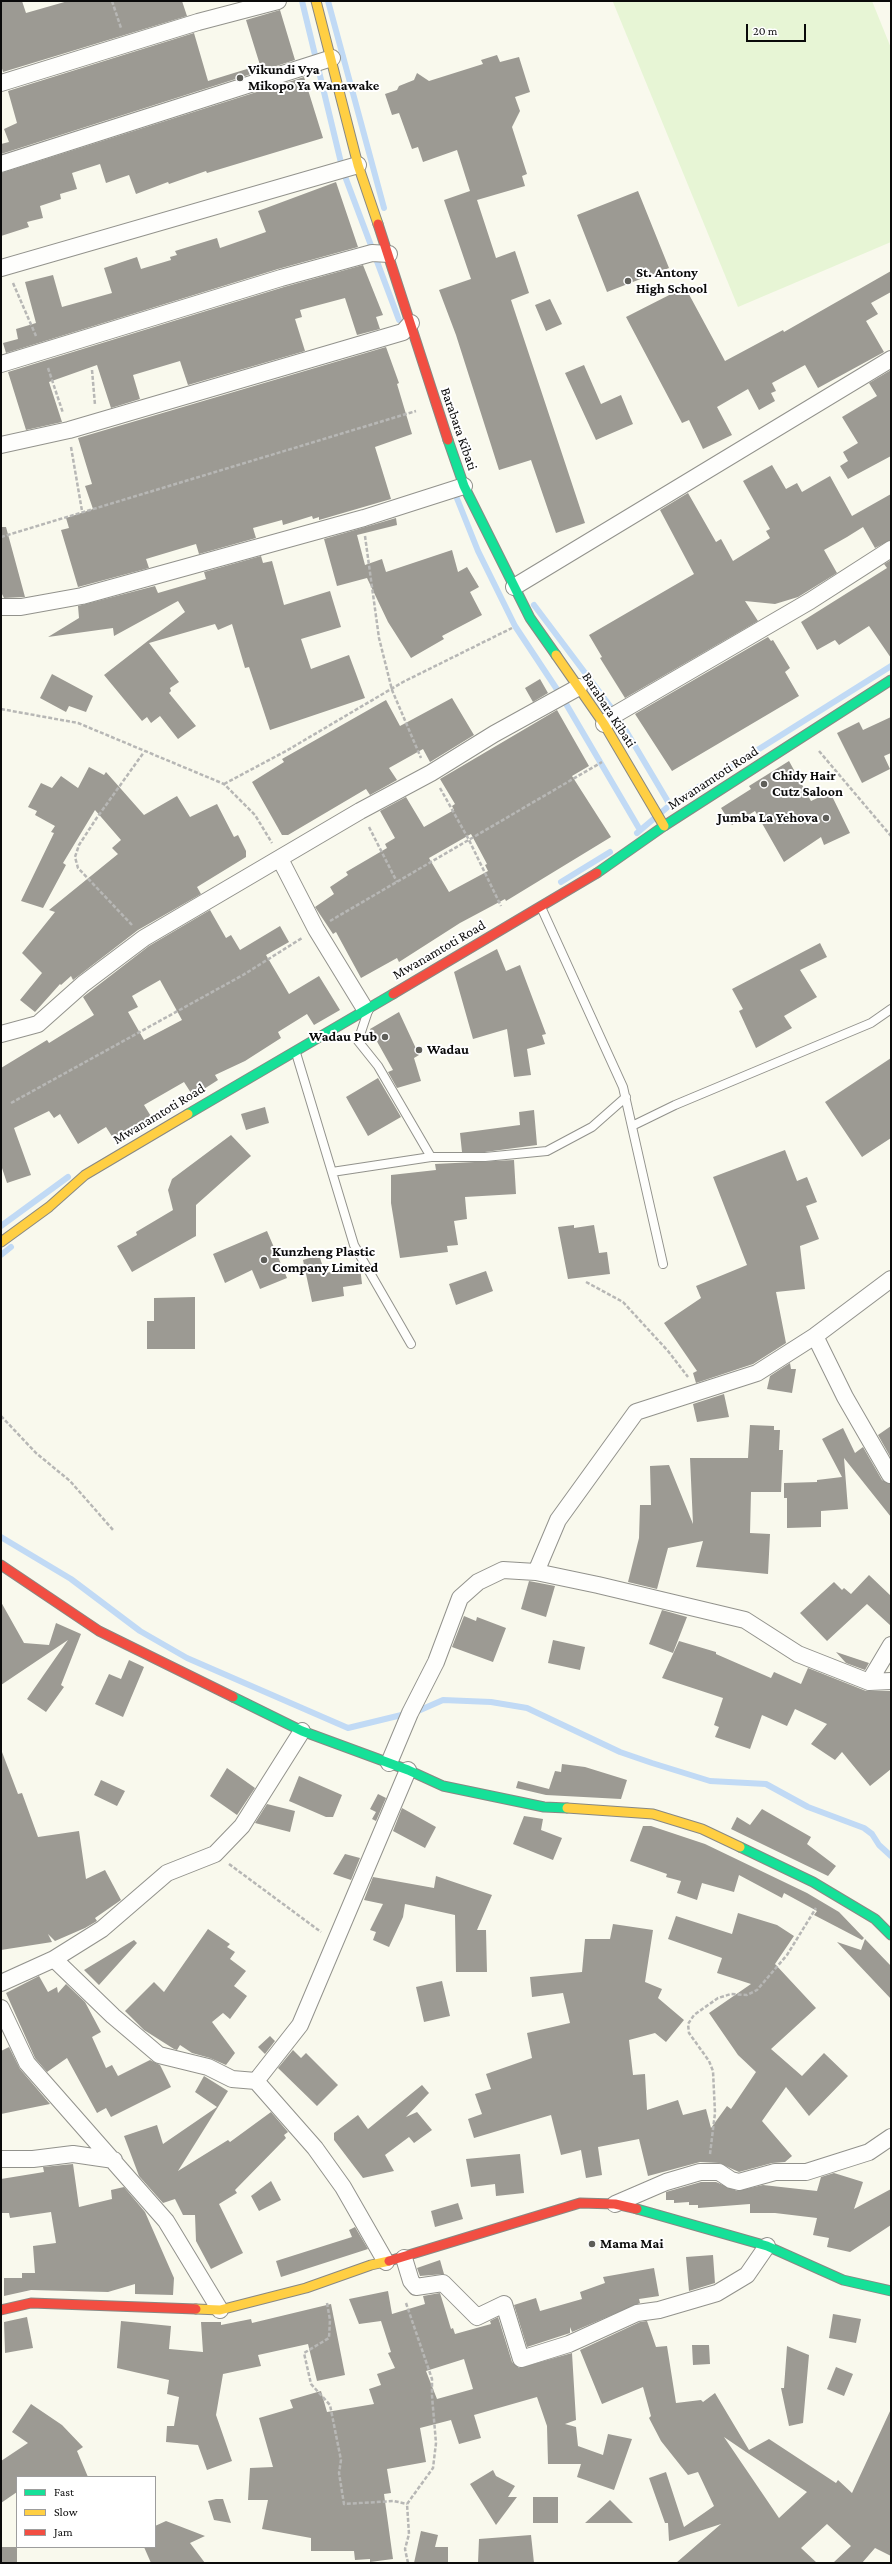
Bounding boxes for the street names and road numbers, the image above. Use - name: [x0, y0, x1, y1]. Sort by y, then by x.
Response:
- street label: Barabara Kibati: [437, 385, 481, 473]
- street label: Barabara Kibati: [578, 669, 640, 751]
- street label: Mwanamtoti Road: [665, 743, 761, 813]
- street label: Mwanamtoti Road: [390, 917, 488, 983]
- street label: Mwanamtoti Road: [110, 1080, 208, 1148]

